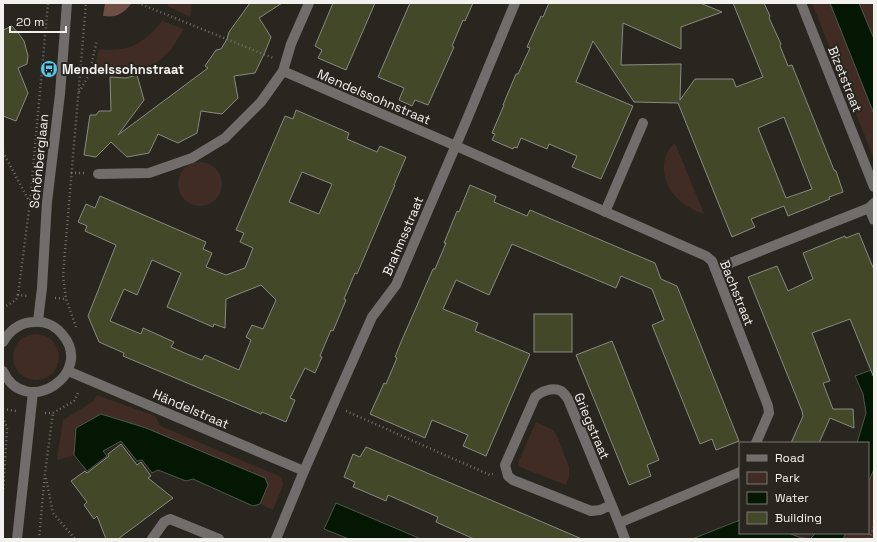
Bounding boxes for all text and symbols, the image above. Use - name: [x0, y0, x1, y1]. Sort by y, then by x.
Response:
- scale bar: [10, 8, 66, 34]
- text: 20 m: [16, 14, 44, 30]
- street label: Bizetstraat: [824, 44, 866, 114]
- bus stop icon: Mendelssohnstraat: [39, 59, 59, 79]
- place label: Mendelssohnstraat: [62, 61, 184, 78]
- street label: Mendelssohnstraat: [315, 65, 433, 129]
- street label: Schönberglaan: [26, 113, 52, 209]
- street label: Brahmsstraat: [379, 194, 427, 278]
- street label: Bachstraat: [716, 258, 758, 328]
- street label: Händelstraat: [150, 385, 232, 433]
- street label: Griegstraat: [570, 390, 614, 462]
- legend: [739, 442, 869, 534]
- text: Road: [775, 450, 804, 466]
- text: Park: [775, 470, 800, 486]
- text: Water: [775, 490, 809, 506]
- text: Building: [775, 510, 822, 526]

